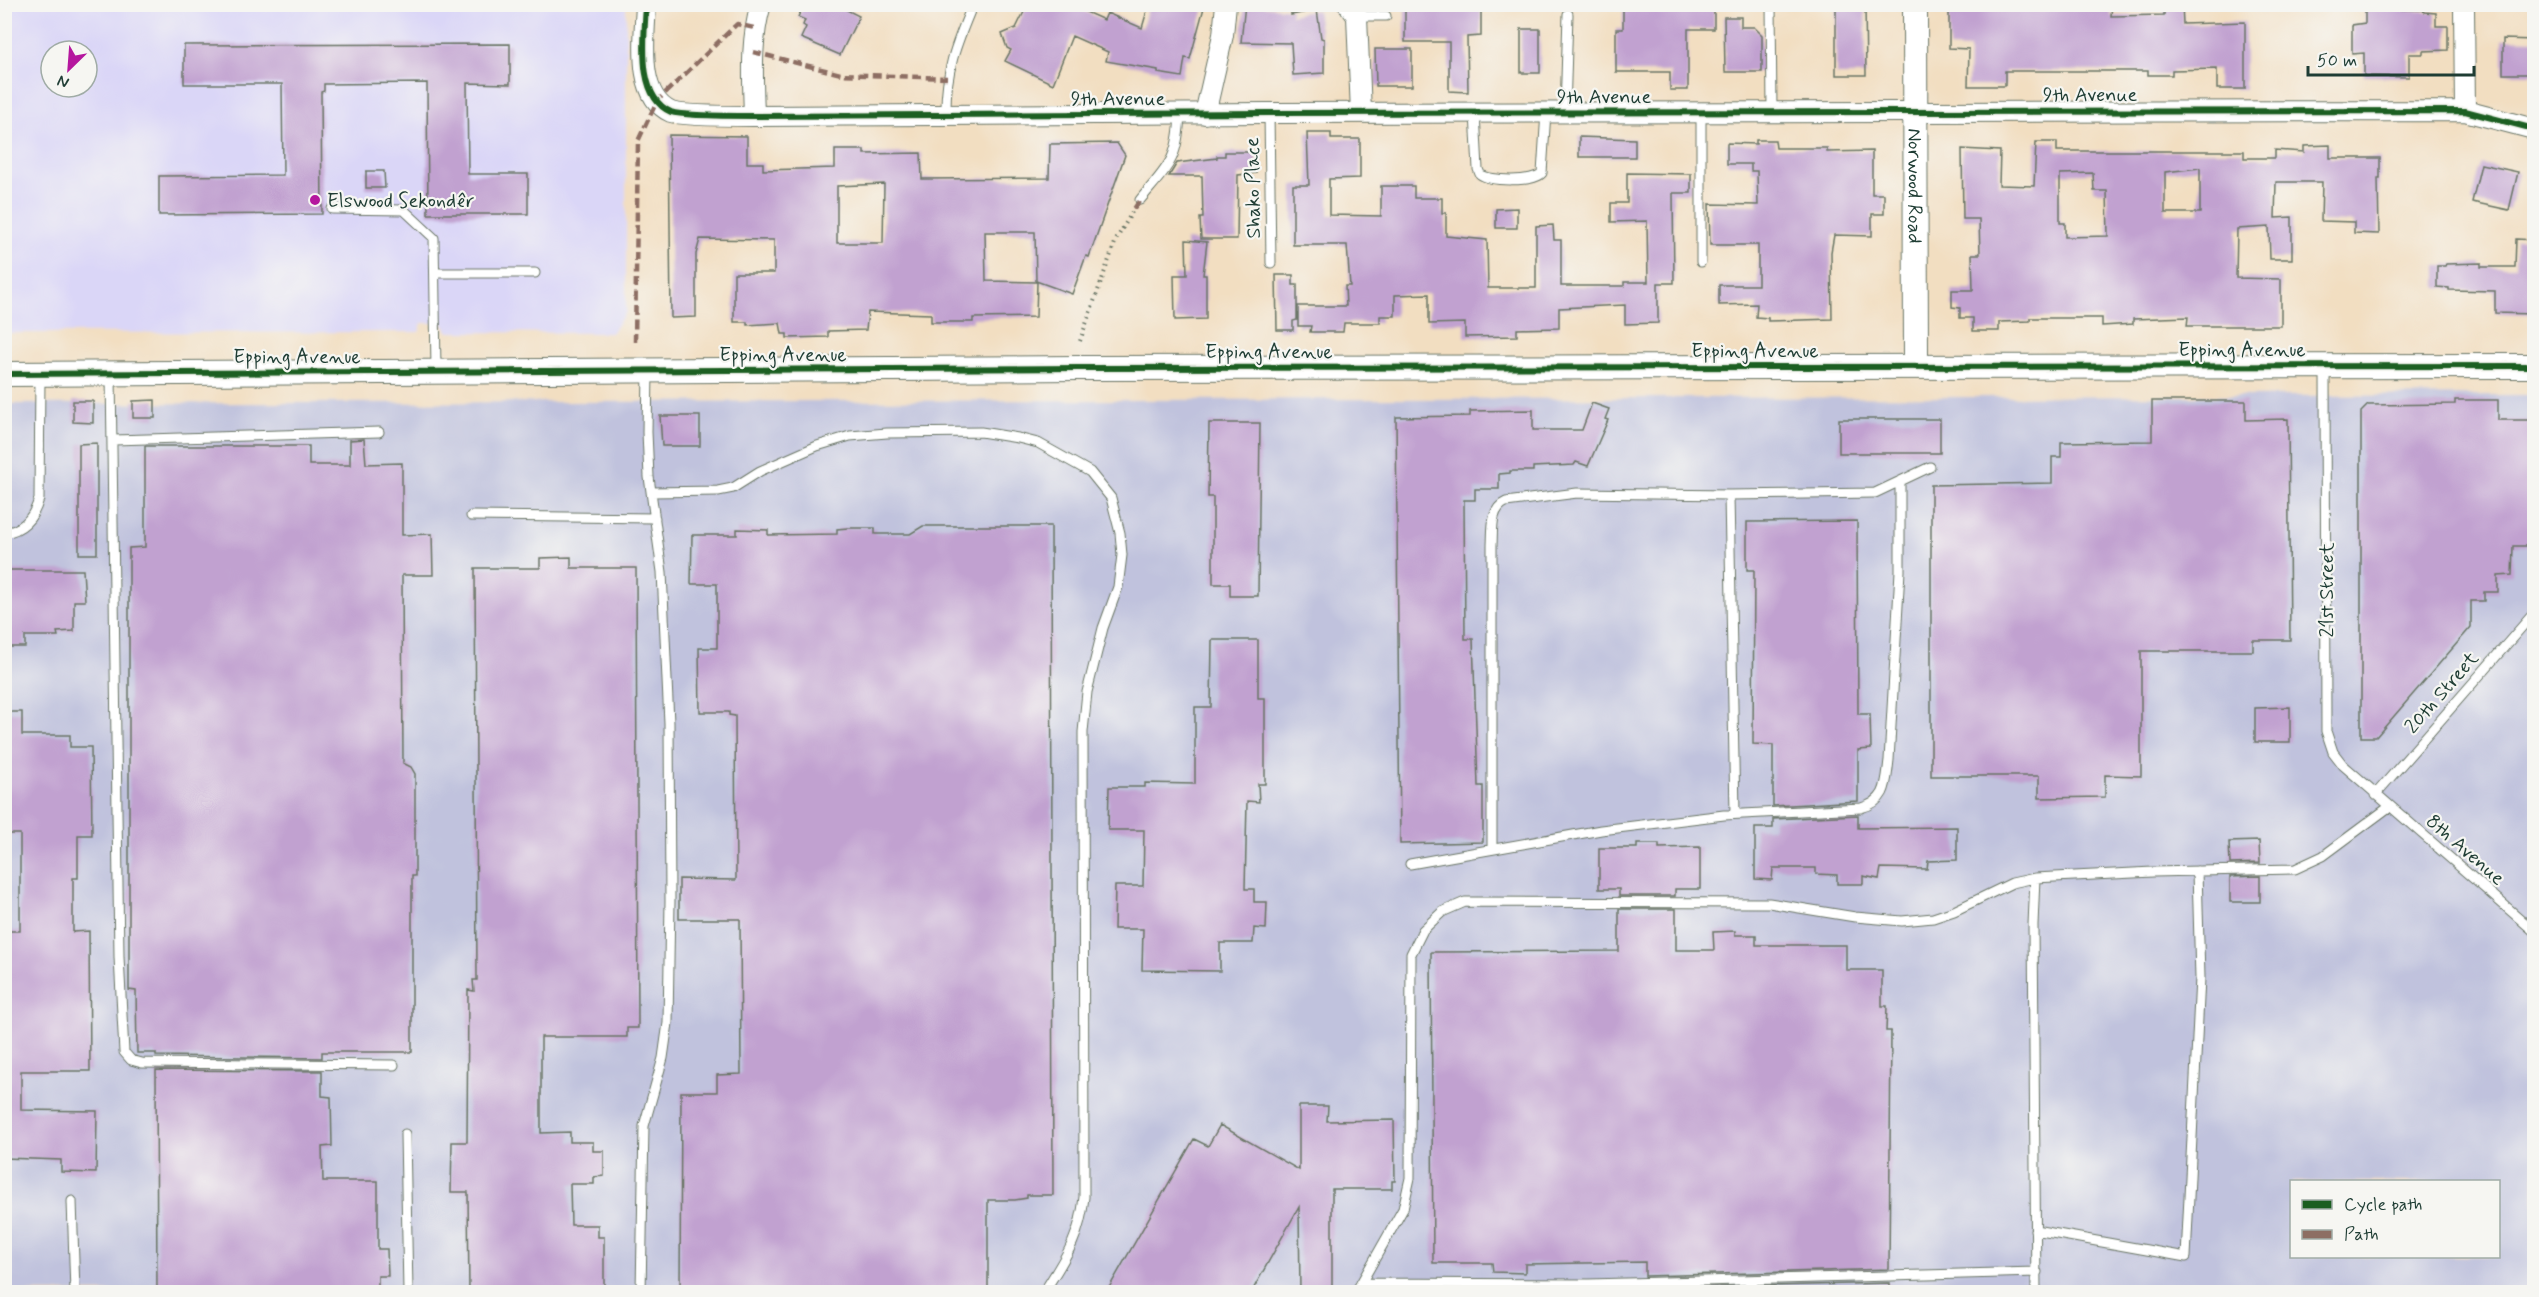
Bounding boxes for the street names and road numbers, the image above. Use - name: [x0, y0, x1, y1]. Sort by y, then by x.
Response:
- street label: 9th Avenue: [2043, 82, 2138, 109]
- street label: 9th Avenue: [1557, 84, 1652, 111]
- street label: 9th Avenue: [1071, 86, 1166, 113]
- street label: Norwood Road: [1900, 128, 1928, 244]
- street label: Shako Place: [1239, 137, 1268, 239]
- street label: Epping Avenue: [2178, 337, 2306, 364]
- street label: Epping Avenue: [1691, 338, 1819, 365]
- street label: Epping Avenue: [1205, 339, 1333, 366]
- street label: Epping Avenue: [719, 342, 847, 369]
- street label: Epping Avenue: [233, 344, 361, 371]
- street label: 21st Street: [2314, 542, 2341, 637]
- street label: 20th Street: [2399, 646, 2486, 740]
- street label: 8th Avenue: [2420, 808, 2510, 892]

